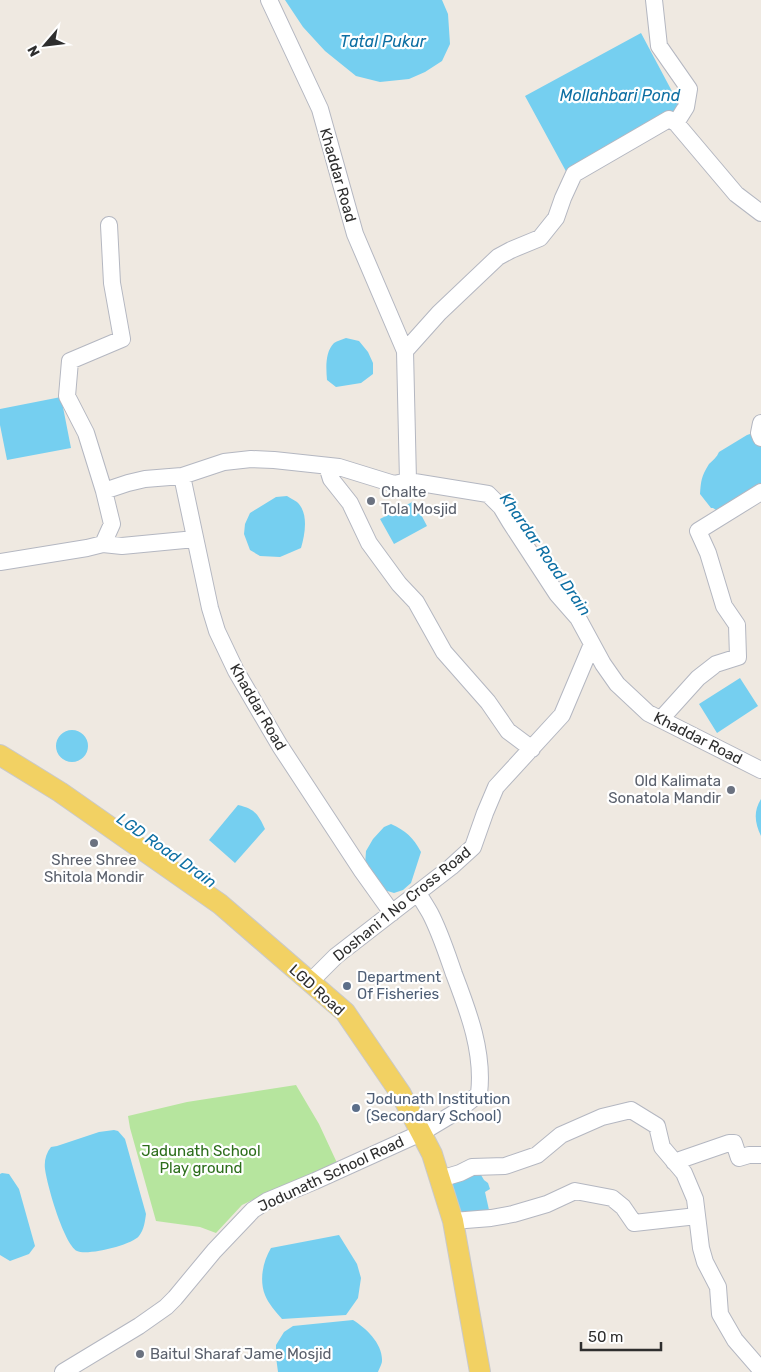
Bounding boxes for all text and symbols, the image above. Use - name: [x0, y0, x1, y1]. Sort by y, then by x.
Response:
- north arrow: [20, 20, 70, 70]
- water label: Tatal Pukur: [340, 32, 427, 51]
- text: N: [24, 42, 44, 59]
- water label: Mollahbari Pond: [560, 86, 681, 105]
- street label: Khaddar Road: [316, 126, 360, 224]
- place label: Chalte Tola Mosjid: [381, 483, 457, 518]
- water label: Khardar Road Drain: [496, 489, 595, 619]
- marker: Chalte Tola Mosjid: [365, 495, 377, 507]
- street label: Khaddar Road: [226, 660, 290, 754]
- street label: Khaddar Road: [651, 708, 745, 768]
- place label: Old Kalimata Sonatola Mandir: [608, 772, 721, 807]
- marker: Old Kalimata Sonatola Mandir: [725, 784, 737, 796]
- water label: LGD Road Drain: [113, 809, 220, 892]
- marker: Shree Shree Shitola Mondir: [88, 837, 100, 849]
- street label: Doshani 1 No Cross Road: [330, 843, 474, 965]
- place label: Shree Shree Shitola Mondir: [44, 851, 144, 886]
- street label: LGD Road: [286, 961, 348, 1019]
- place label: Department Of Fisheries: [357, 968, 441, 1003]
- marker: Department Of Fisheries: [341, 980, 353, 992]
- place label: Jodunath Institution (Secondary School): [366, 1090, 510, 1125]
- marker: Jodunath Institution (Secondary School): [350, 1102, 362, 1114]
- street label: Jodunath School Road: [255, 1132, 407, 1216]
- park label: Jadunath School Play ground: [141, 1142, 261, 1177]
- scale bar: [581, 1320, 661, 1352]
- text: 50 m: [588, 1328, 623, 1346]
- place label: Baitul Sharaf Jame Mosjid: [150, 1345, 331, 1363]
- marker: Baitul Sharaf Jame Mosjid: [134, 1348, 146, 1360]

